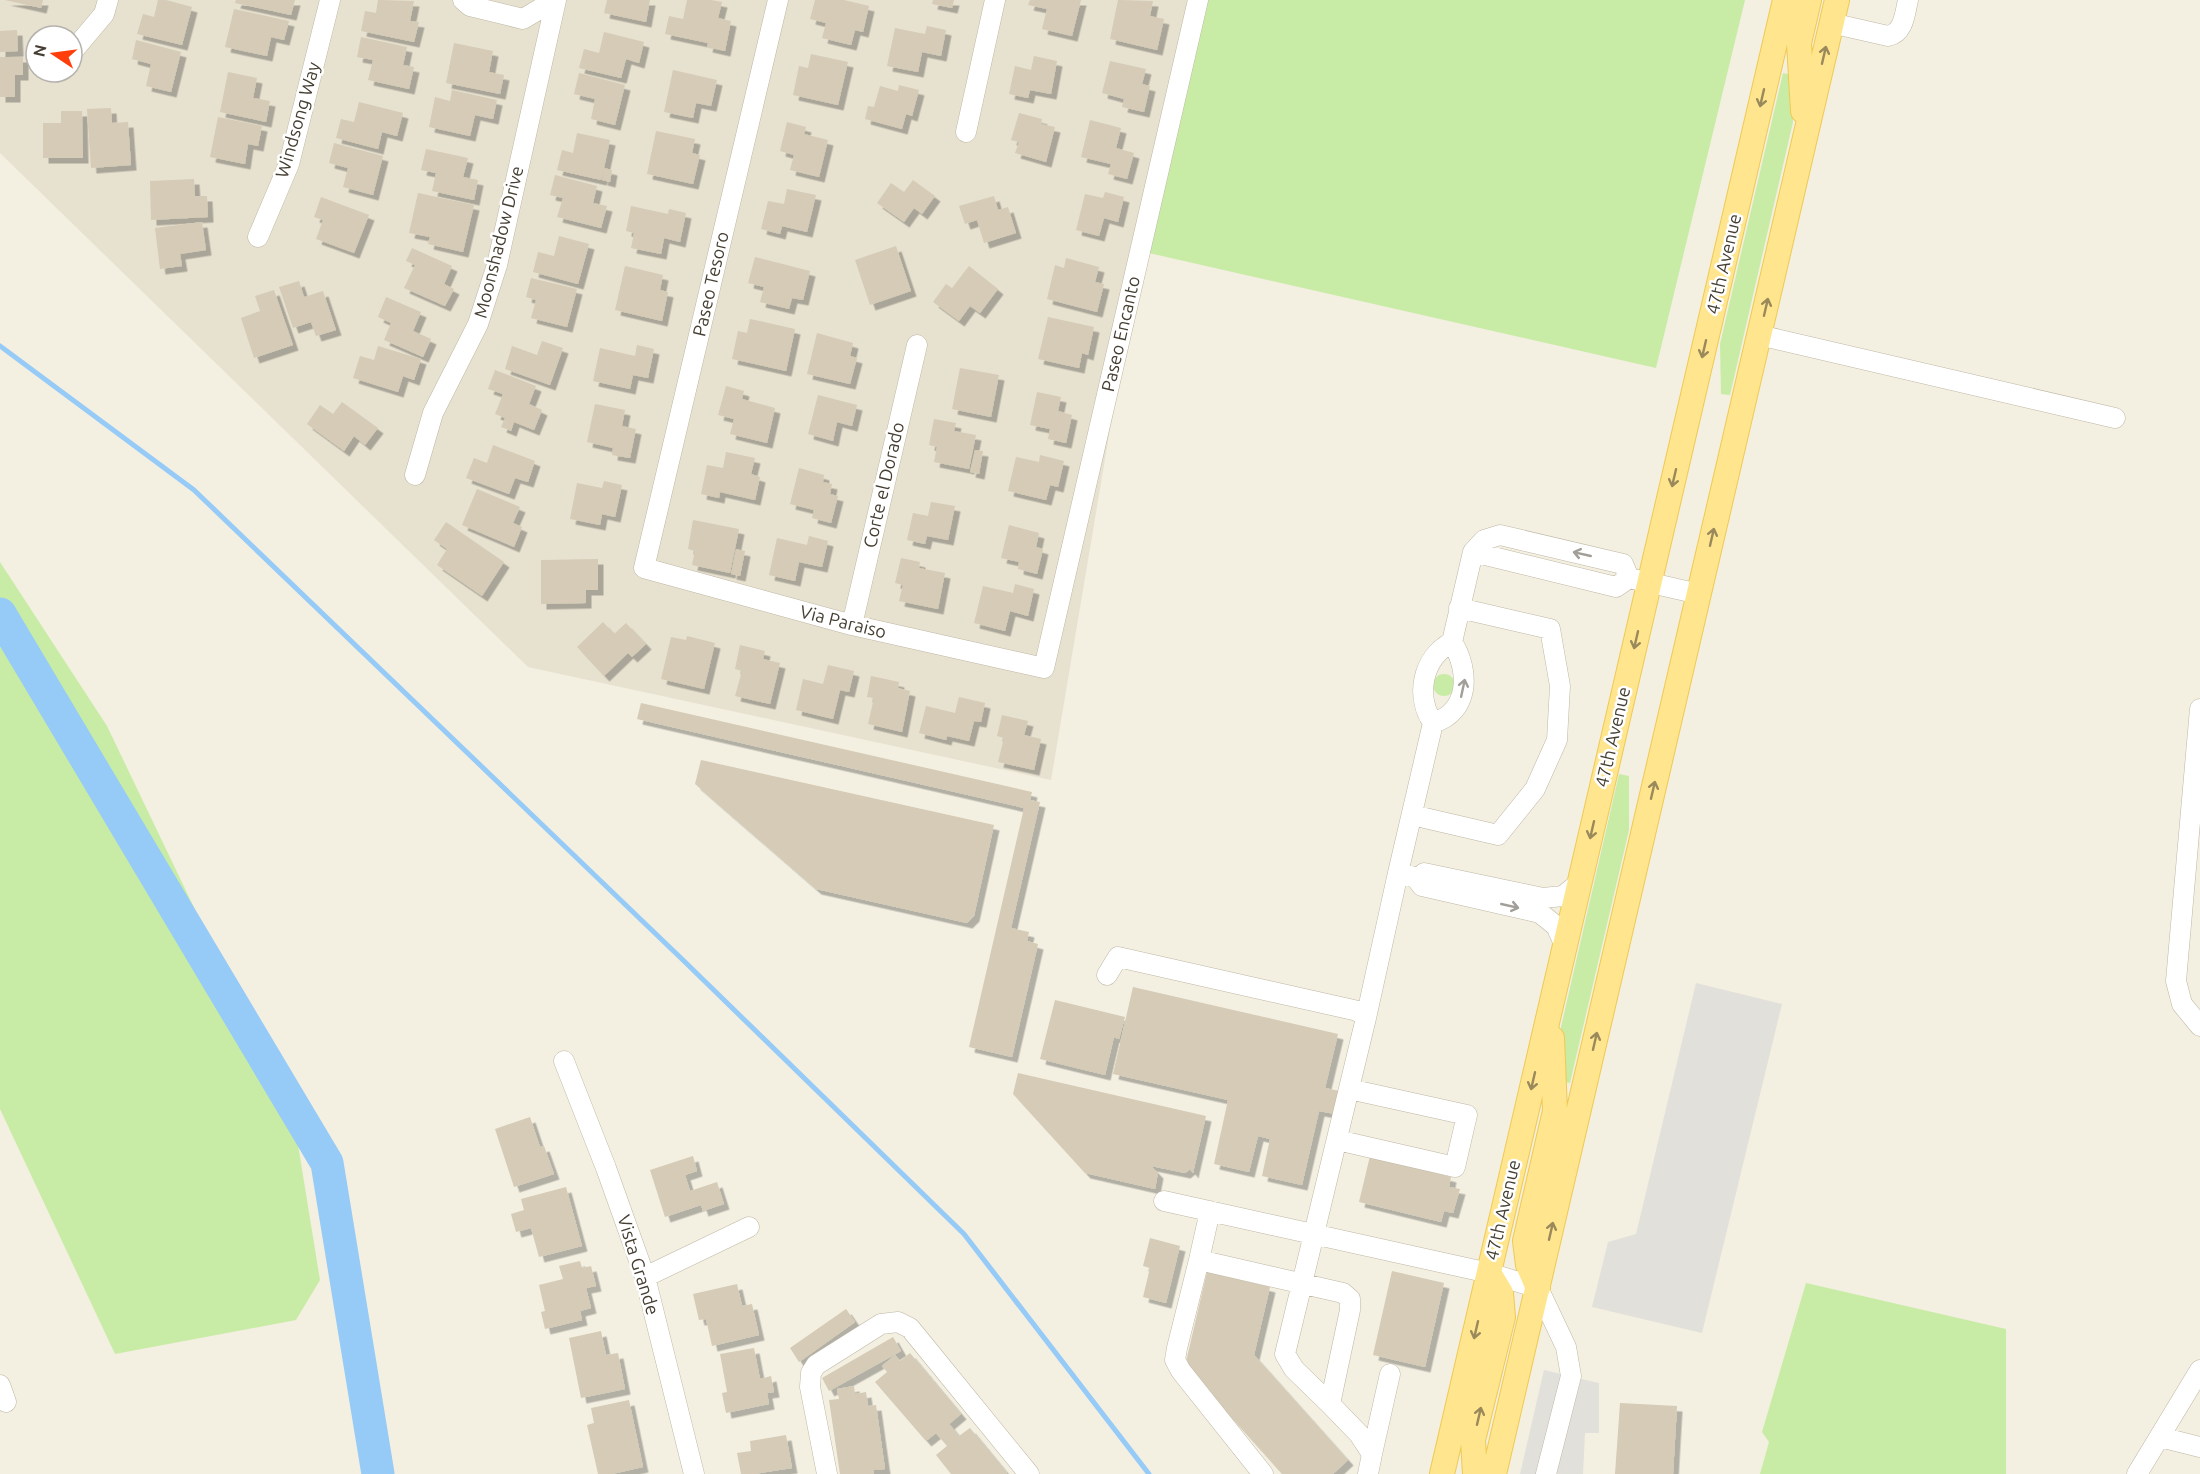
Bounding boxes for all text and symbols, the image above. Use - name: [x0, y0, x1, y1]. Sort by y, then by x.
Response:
- north arrow: [24, 24, 84, 84]
- text: N: [29, 43, 49, 58]
- one-way arrow: [1818, 46, 1830, 65]
- street label: Windsong Way: [271, 59, 323, 180]
- one-way arrow: [1756, 88, 1768, 107]
- street label: Moonshadow Drive: [469, 164, 527, 320]
- street label: 47th Avenue: [1702, 212, 1744, 316]
- street label: Paseo Tesoro: [688, 229, 732, 338]
- street label: Paseo Encanto: [1097, 274, 1143, 394]
- one-way arrow: [1760, 297, 1772, 316]
- one-way arrow: [1697, 339, 1709, 358]
- street label: Corte el Dorado: [859, 420, 907, 550]
- one-way arrow: [1667, 468, 1679, 487]
- one-way arrow: [1707, 528, 1719, 547]
- one-way arrow: [1572, 548, 1592, 559]
- street label: Via Paraiso: [798, 601, 889, 641]
- one-way arrow: [1629, 630, 1641, 649]
- one-way arrow: [1457, 679, 1469, 698]
- street label: 47th Avenue: [1591, 685, 1633, 789]
- one-way arrow: [1648, 780, 1660, 799]
- one-way arrow: [1585, 820, 1597, 839]
- one-way arrow: [1499, 901, 1519, 912]
- one-way arrow: [1590, 1032, 1601, 1051]
- one-way arrow: [1527, 1072, 1539, 1091]
- street label: 47th Avenue: [1481, 1158, 1523, 1262]
- street label: Vista Grande: [614, 1212, 664, 1317]
- one-way arrow: [1546, 1222, 1557, 1241]
- one-way arrow: [1469, 1320, 1481, 1339]
- one-way arrow: [1474, 1407, 1486, 1426]

